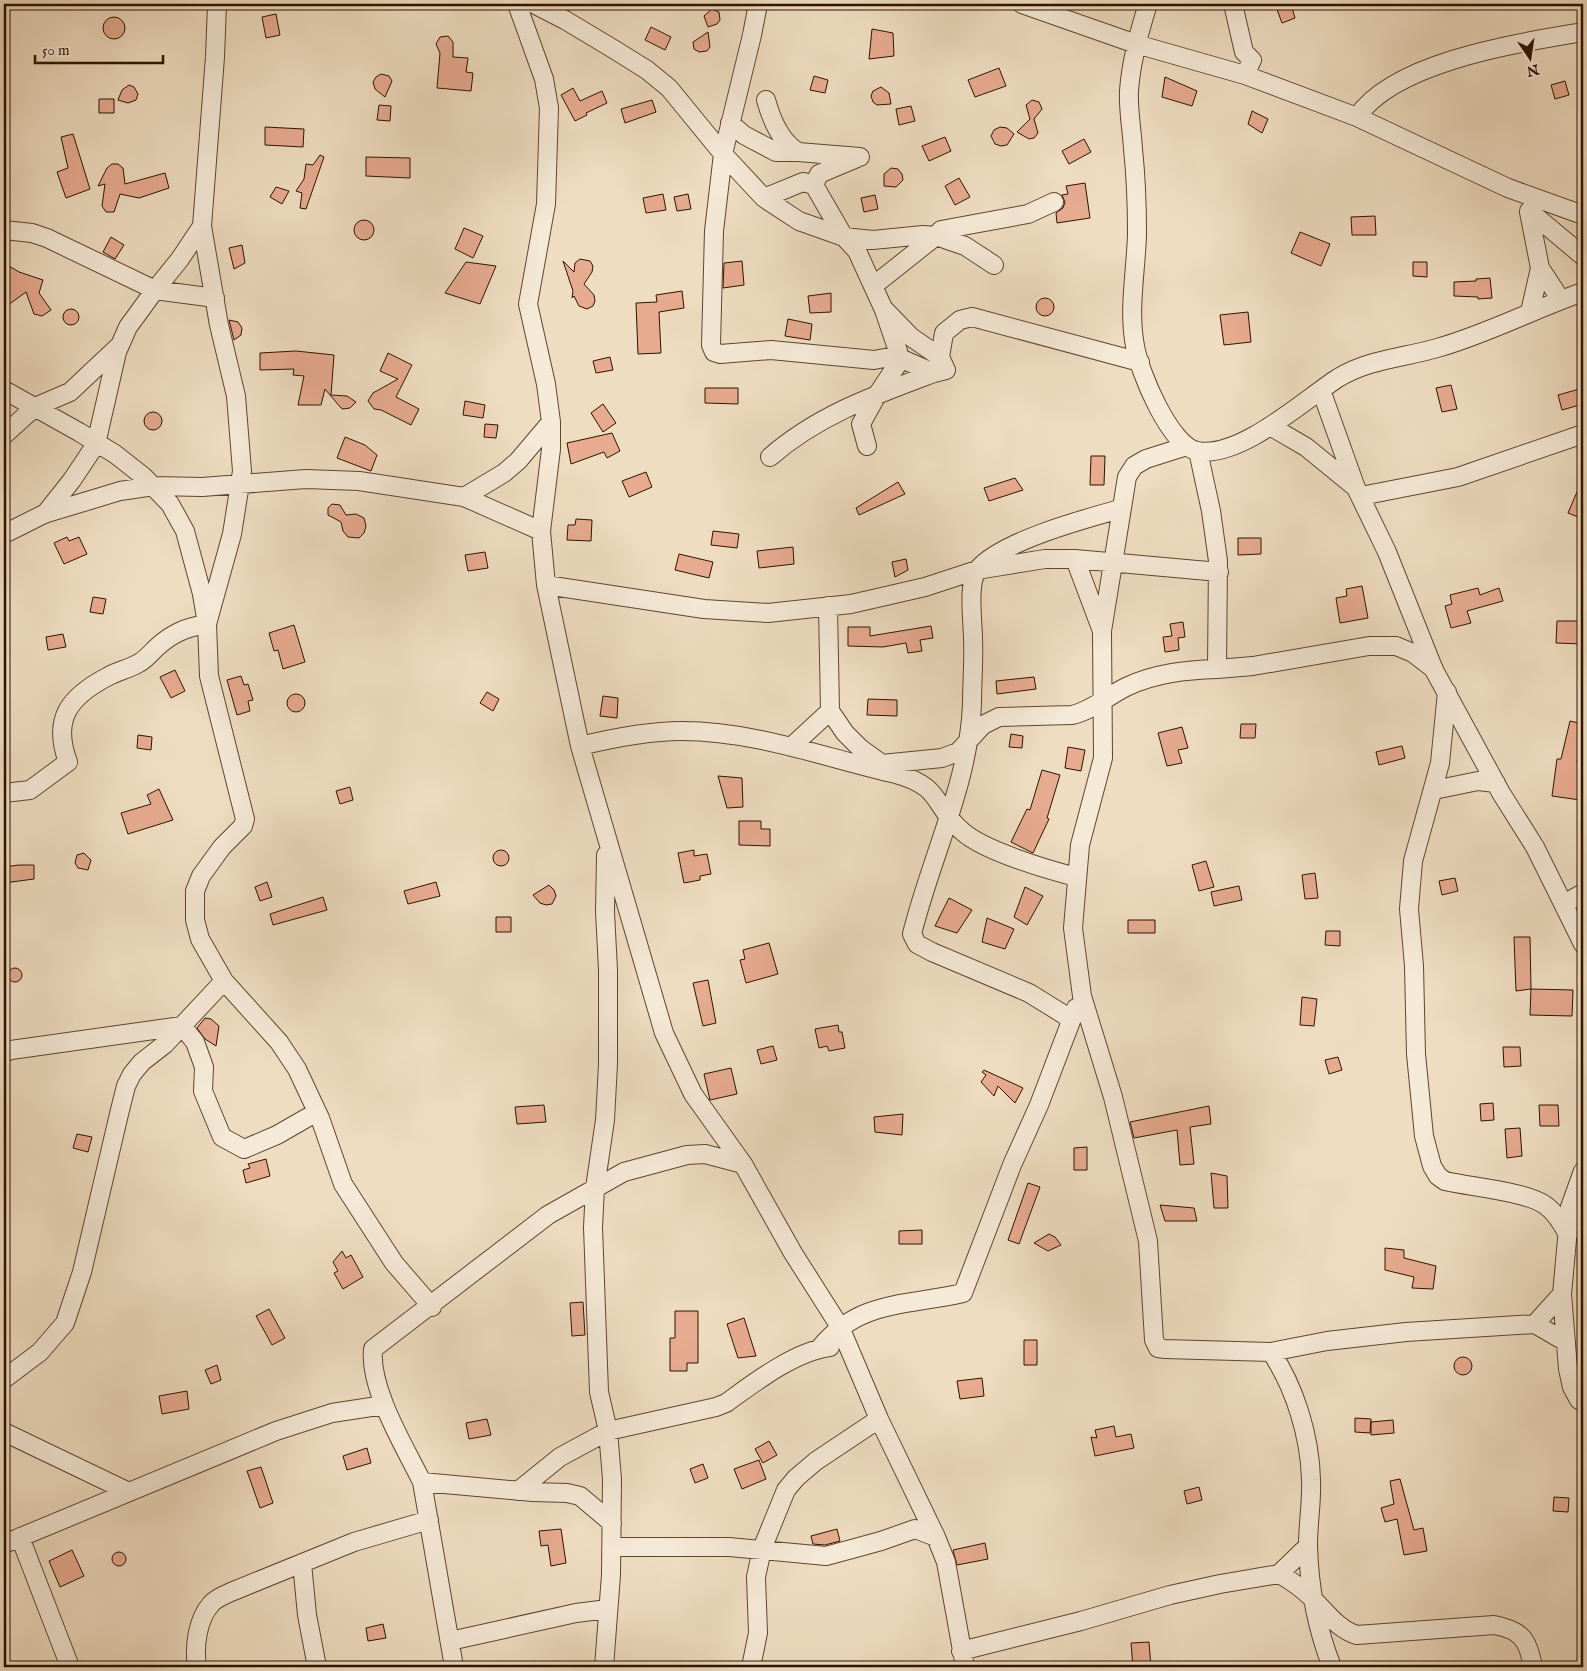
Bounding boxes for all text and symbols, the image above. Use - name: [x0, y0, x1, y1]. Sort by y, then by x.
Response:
- scale bar: [35, 32, 162, 64]
- north arrow: [1504, 32, 1554, 82]
- text: 50 m: [42, 41, 70, 60]
- text: N: [1525, 59, 1542, 80]

